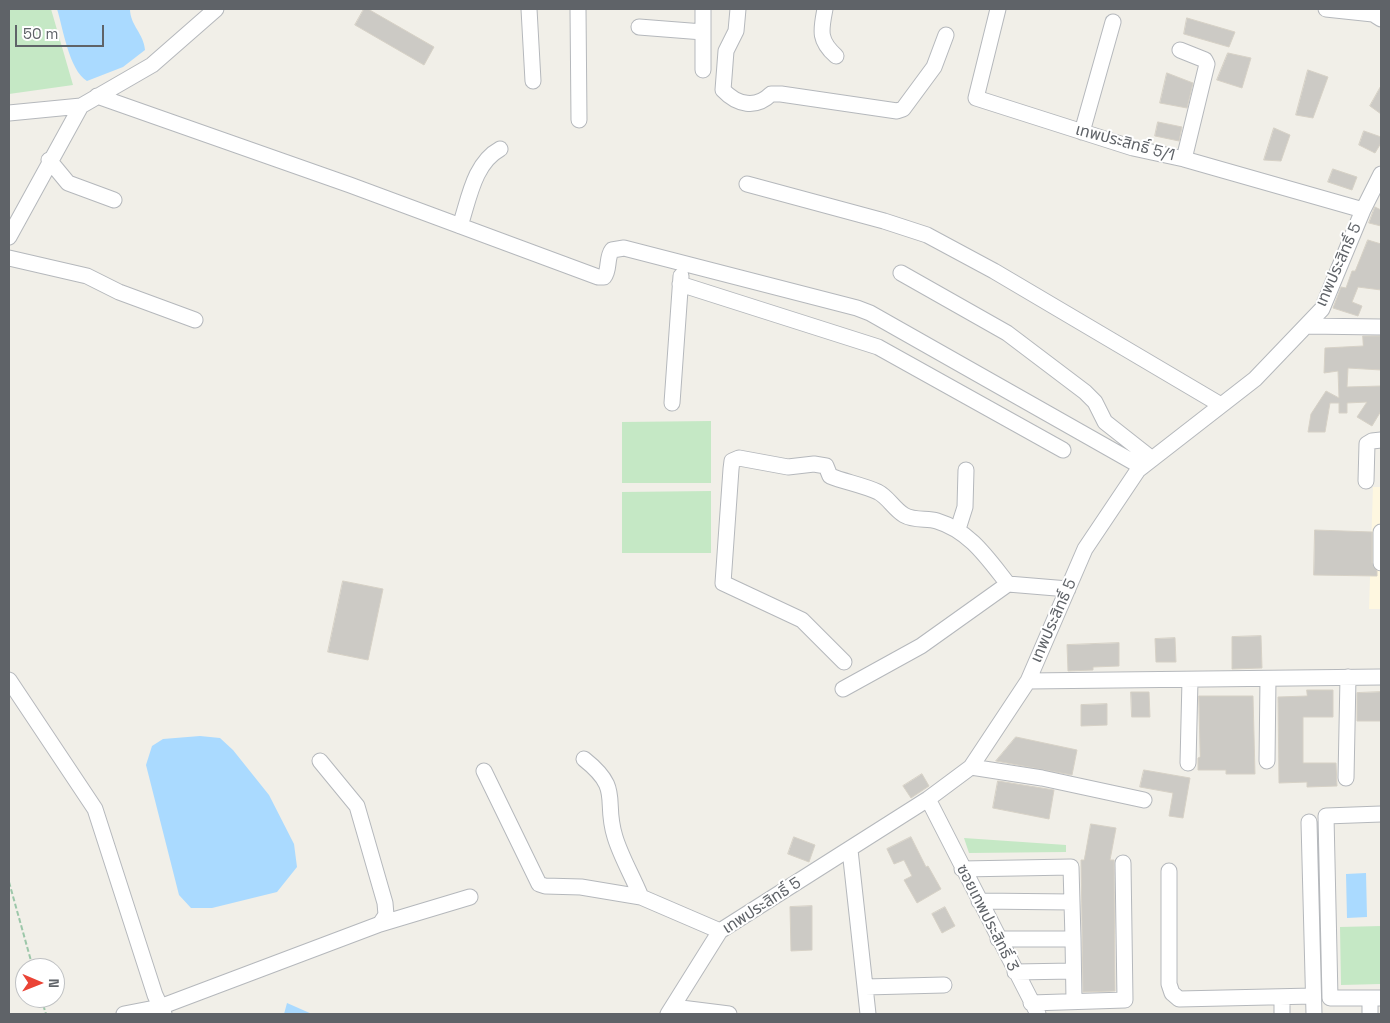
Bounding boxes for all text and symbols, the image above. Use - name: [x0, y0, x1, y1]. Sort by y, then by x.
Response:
- scale bar: [18, 15, 106, 47]
- text: 50 m: [23, 24, 58, 43]
- street label: เทพประสิทธิ์ 5/1: [1073, 120, 1177, 166]
- street label: เทพประสิทธิ์ 5: [1312, 220, 1366, 310]
- street label: เทพประสิทธิ์ 5: [1027, 576, 1081, 666]
- street label: ซอยเทพประสิทธิ์ 3: [952, 861, 1022, 975]
- street label: เทพประสิทธิ์ 5: [719, 874, 805, 938]
- north arrow: [15, 958, 65, 1008]
- text: N: [45, 978, 63, 988]

